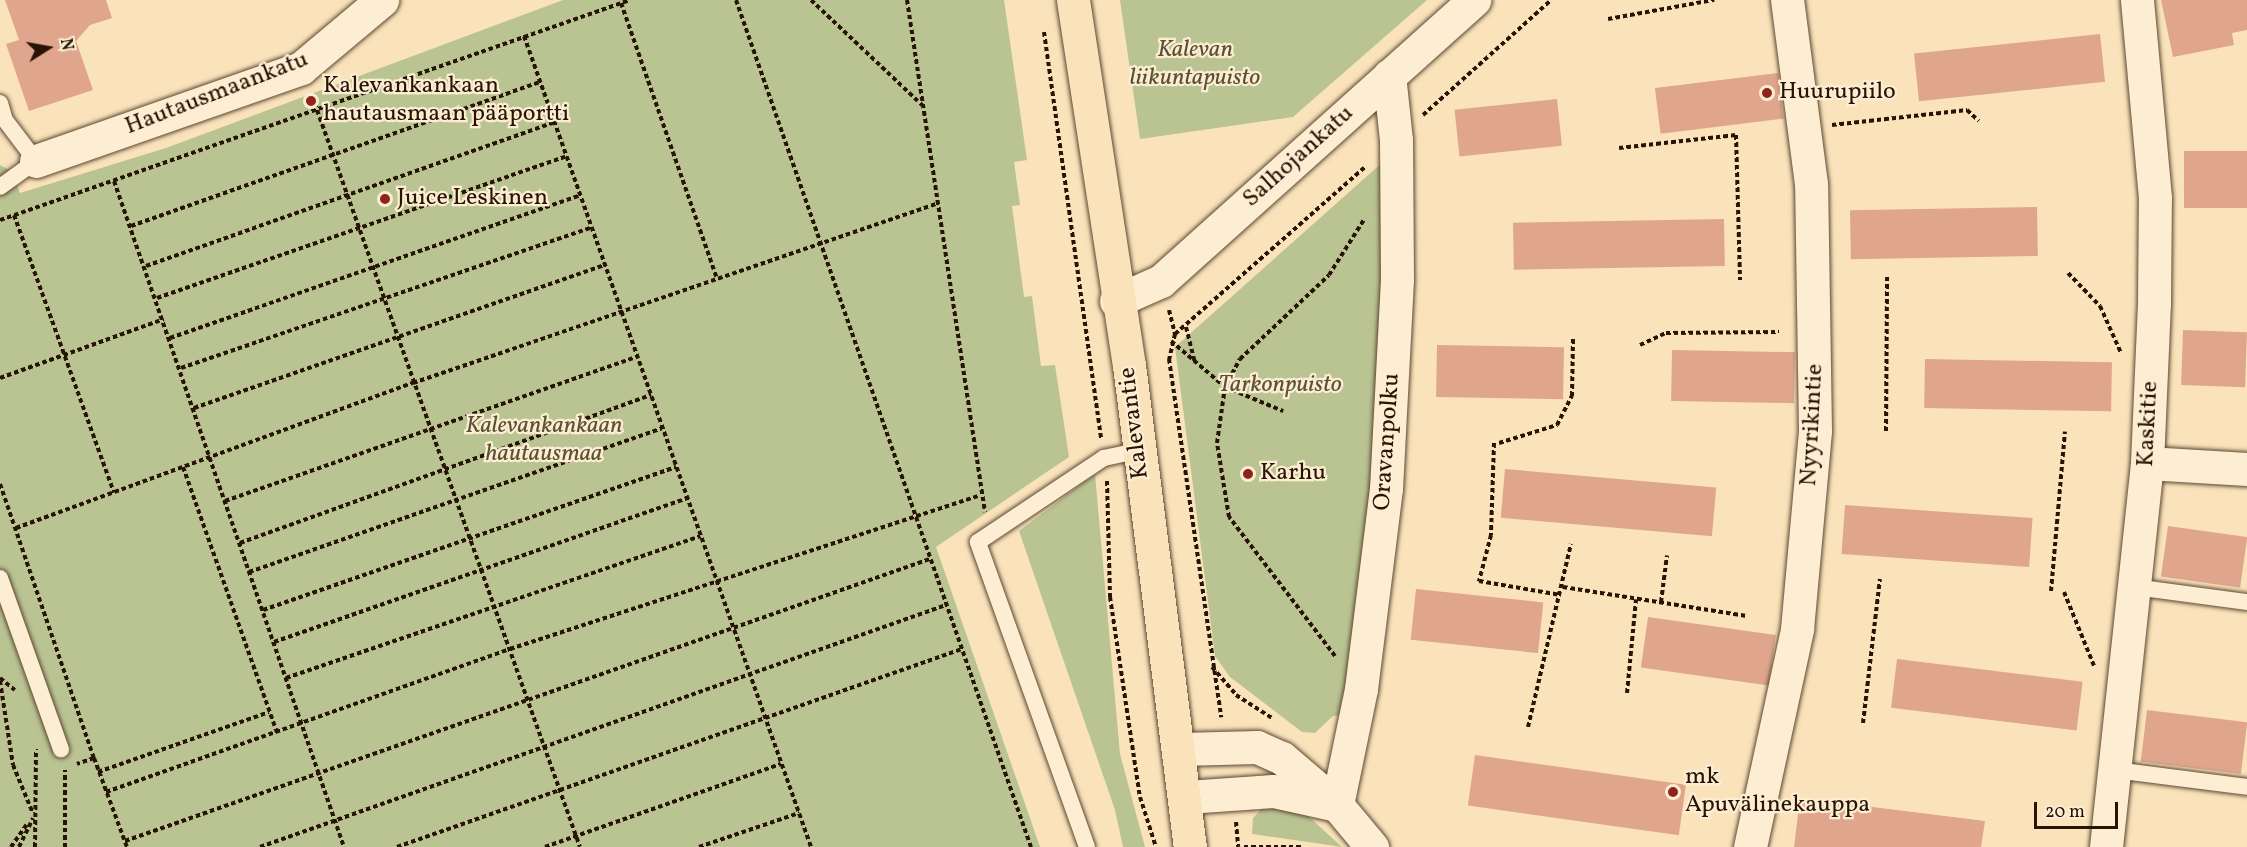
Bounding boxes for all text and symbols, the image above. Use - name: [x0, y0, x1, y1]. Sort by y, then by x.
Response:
- north arrow: [18, 18, 78, 78]
- text: N: [54, 37, 78, 52]
- park label: Kalevan liikuntapuisto: [1130, 37, 1260, 93]
- street label: Hautausmaankatu: [121, 46, 313, 142]
- place label: Kalevankankaan hautausmaan pääportti: [323, 73, 569, 129]
- place label: Huurupiilo: [1779, 79, 1896, 107]
- marker: Huurupiilo: [1760, 86, 1774, 100]
- marker: Kalevankankaan hautausmaan pääportti: [304, 94, 318, 108]
- street label: Salhojankatu: [1238, 100, 1360, 214]
- place label: Juice Leskinen: [397, 185, 548, 213]
- marker: Juice Leskinen: [378, 192, 392, 206]
- street label: Nyyrikintie: [1795, 363, 1831, 487]
- street label: Kalevantie: [1114, 365, 1156, 481]
- park label: Tarkonpuisto: [1218, 372, 1342, 400]
- street label: Oravanpolku: [1369, 372, 1407, 512]
- street label: Kaskitie: [2132, 380, 2166, 468]
- park label: Kalevankankaan hautausmaa: [466, 413, 622, 469]
- place label: Karhu: [1260, 460, 1326, 488]
- marker: Karhu: [1241, 467, 1255, 481]
- place label: mk Apuvälinekauppa: [1685, 764, 1870, 820]
- marker: mk Apuvälinekauppa: [1666, 785, 1680, 799]
- scale bar: [2037, 790, 2121, 828]
- text: 20 m: [2045, 800, 2085, 825]

